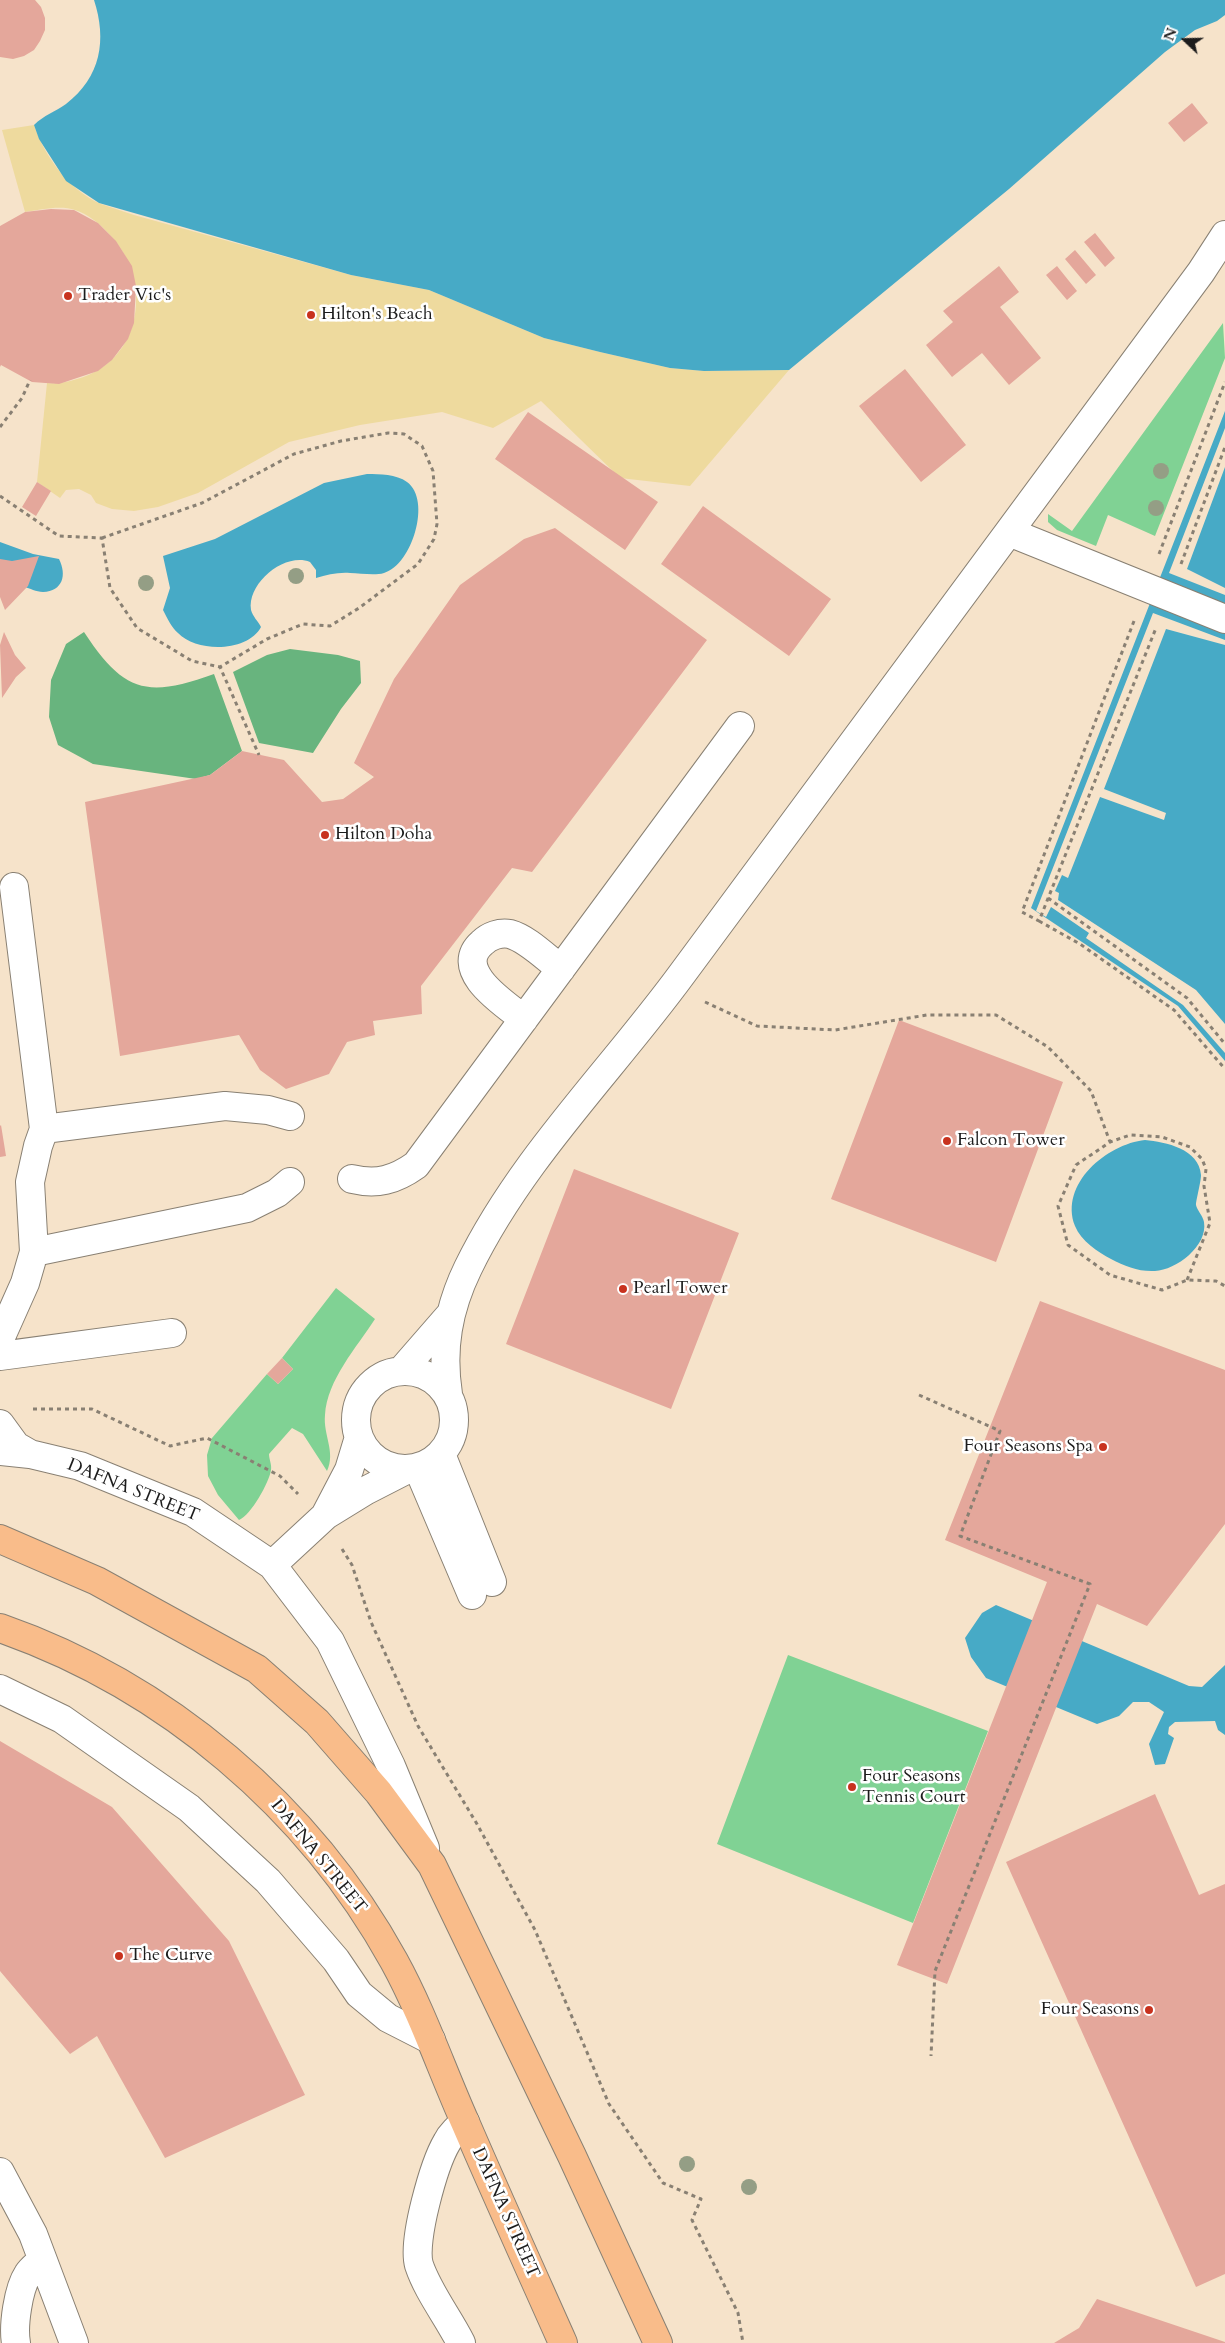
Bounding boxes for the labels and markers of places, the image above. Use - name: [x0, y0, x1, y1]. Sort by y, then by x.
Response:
- place label: Trader Vic's: [78, 285, 171, 307]
- marker: Trader Vic's: [62, 290, 74, 302]
- place label: Hilton's Beach: [321, 304, 433, 326]
- marker: Hilton's Beach: [305, 309, 317, 321]
- place label: Hilton Doha: [335, 824, 432, 846]
- marker: Hilton Doha: [319, 829, 331, 841]
- place label: Falcon Tower: [957, 1130, 1065, 1152]
- marker: Falcon Tower: [941, 1135, 953, 1147]
- place label: Pearl Tower: [633, 1278, 728, 1300]
- marker: Pearl Tower: [617, 1283, 629, 1295]
- place label: Four Seasons Spa: [964, 1436, 1093, 1458]
- marker: Four Seasons Spa: [1097, 1441, 1109, 1453]
- place label: Four Seasons Tennis Court: [862, 1766, 965, 1808]
- marker: Four Seasons Tennis Court: [846, 1781, 858, 1793]
- place label: The Curve: [129, 1945, 213, 1967]
- marker: The Curve: [113, 1950, 125, 1962]
- place label: Four Seasons: [1041, 1999, 1139, 2021]
- marker: Four Seasons: [1143, 2004, 1155, 2016]

